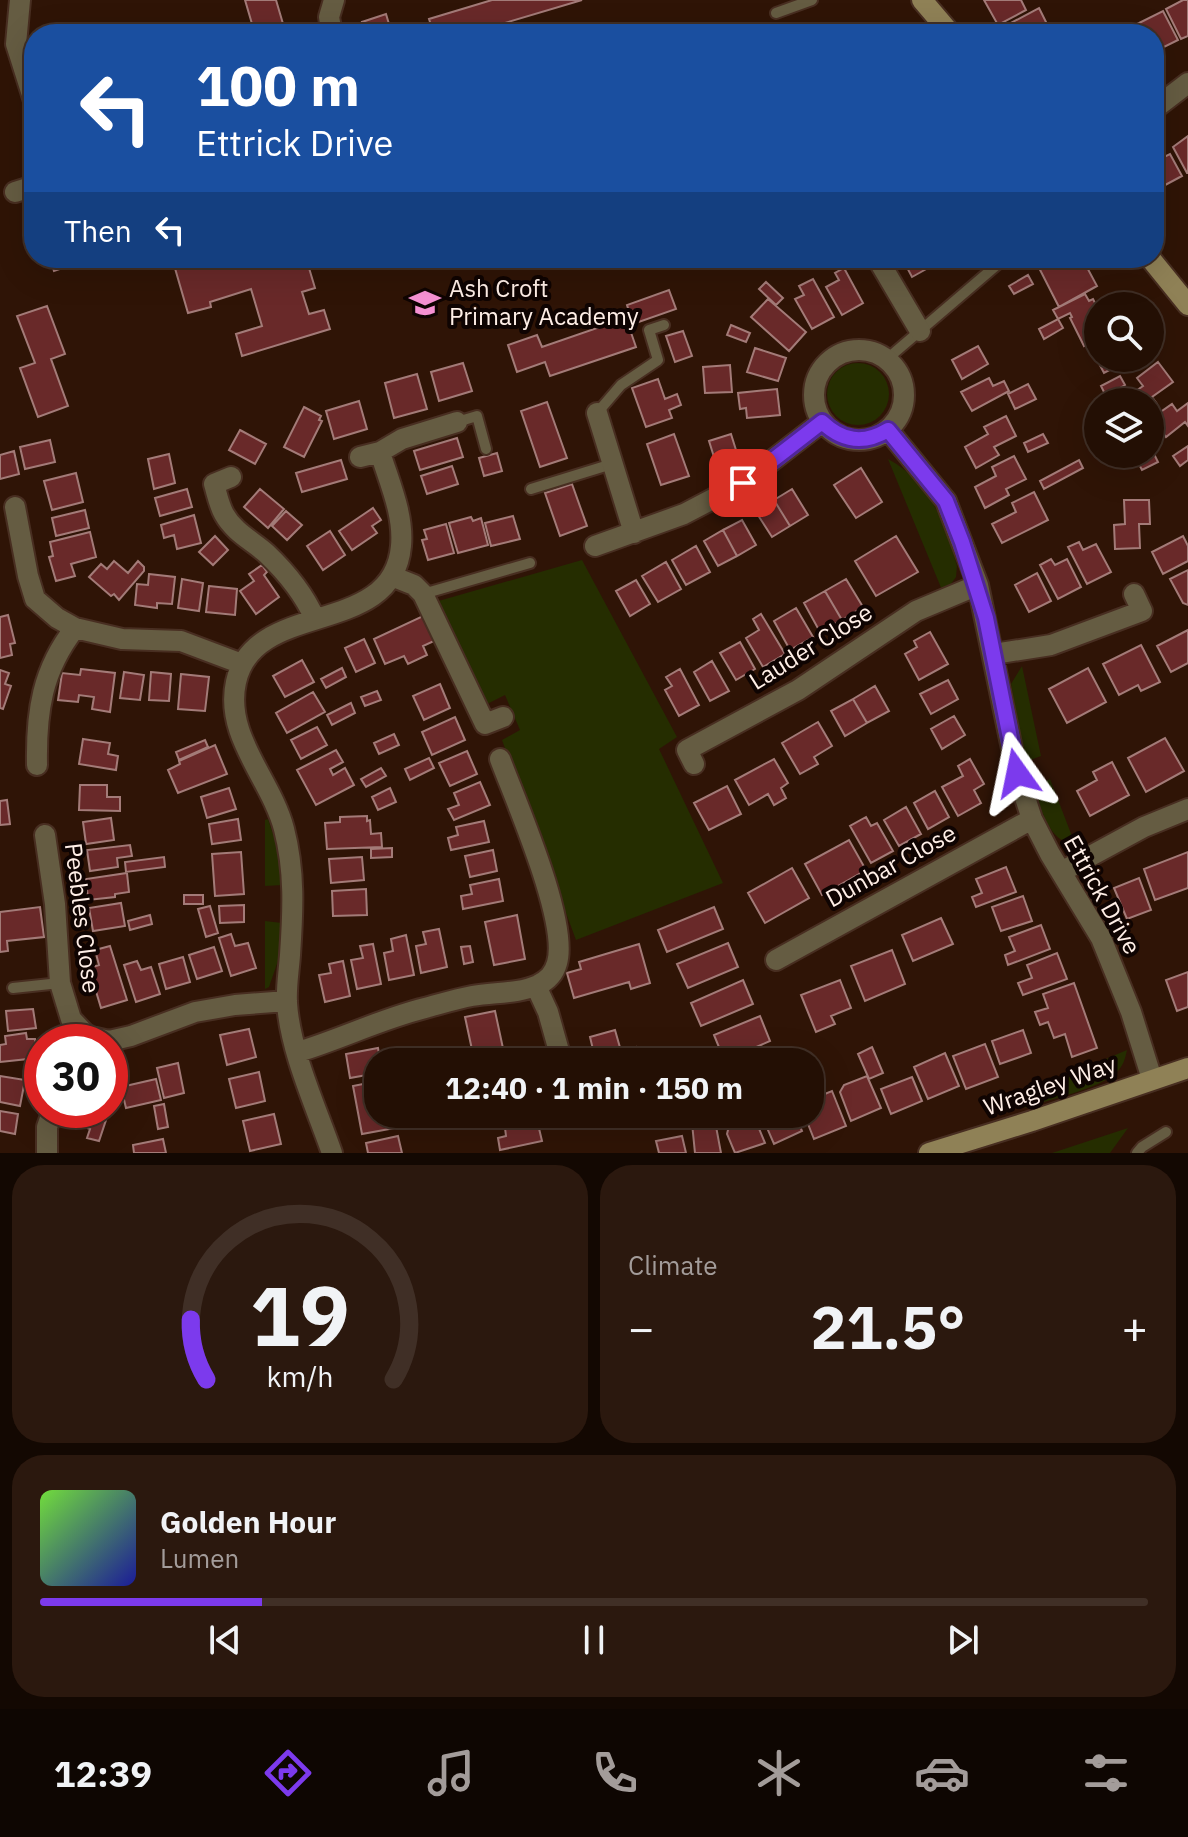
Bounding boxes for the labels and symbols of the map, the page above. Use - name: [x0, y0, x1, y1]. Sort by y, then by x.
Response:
- place label: Ash Croft Primary Academy: [449, 272, 639, 332]
- school or university icon: Ash Croft Primary Academy: [408, 286, 442, 320]
- pin: [709, 449, 777, 517]
- street label: Lauder Close: [743, 596, 878, 697]
- position arrow: [975, 731, 1059, 815]
- street label: Dunbar Close: [820, 816, 961, 914]
- street label: Ettrick Drive: [1057, 829, 1149, 960]
- street label: Peebles Close: [58, 841, 108, 995]
- speed limit sign: 30: [24, 1024, 128, 1128]
- street label: Wragley Way: [979, 1047, 1120, 1123]

